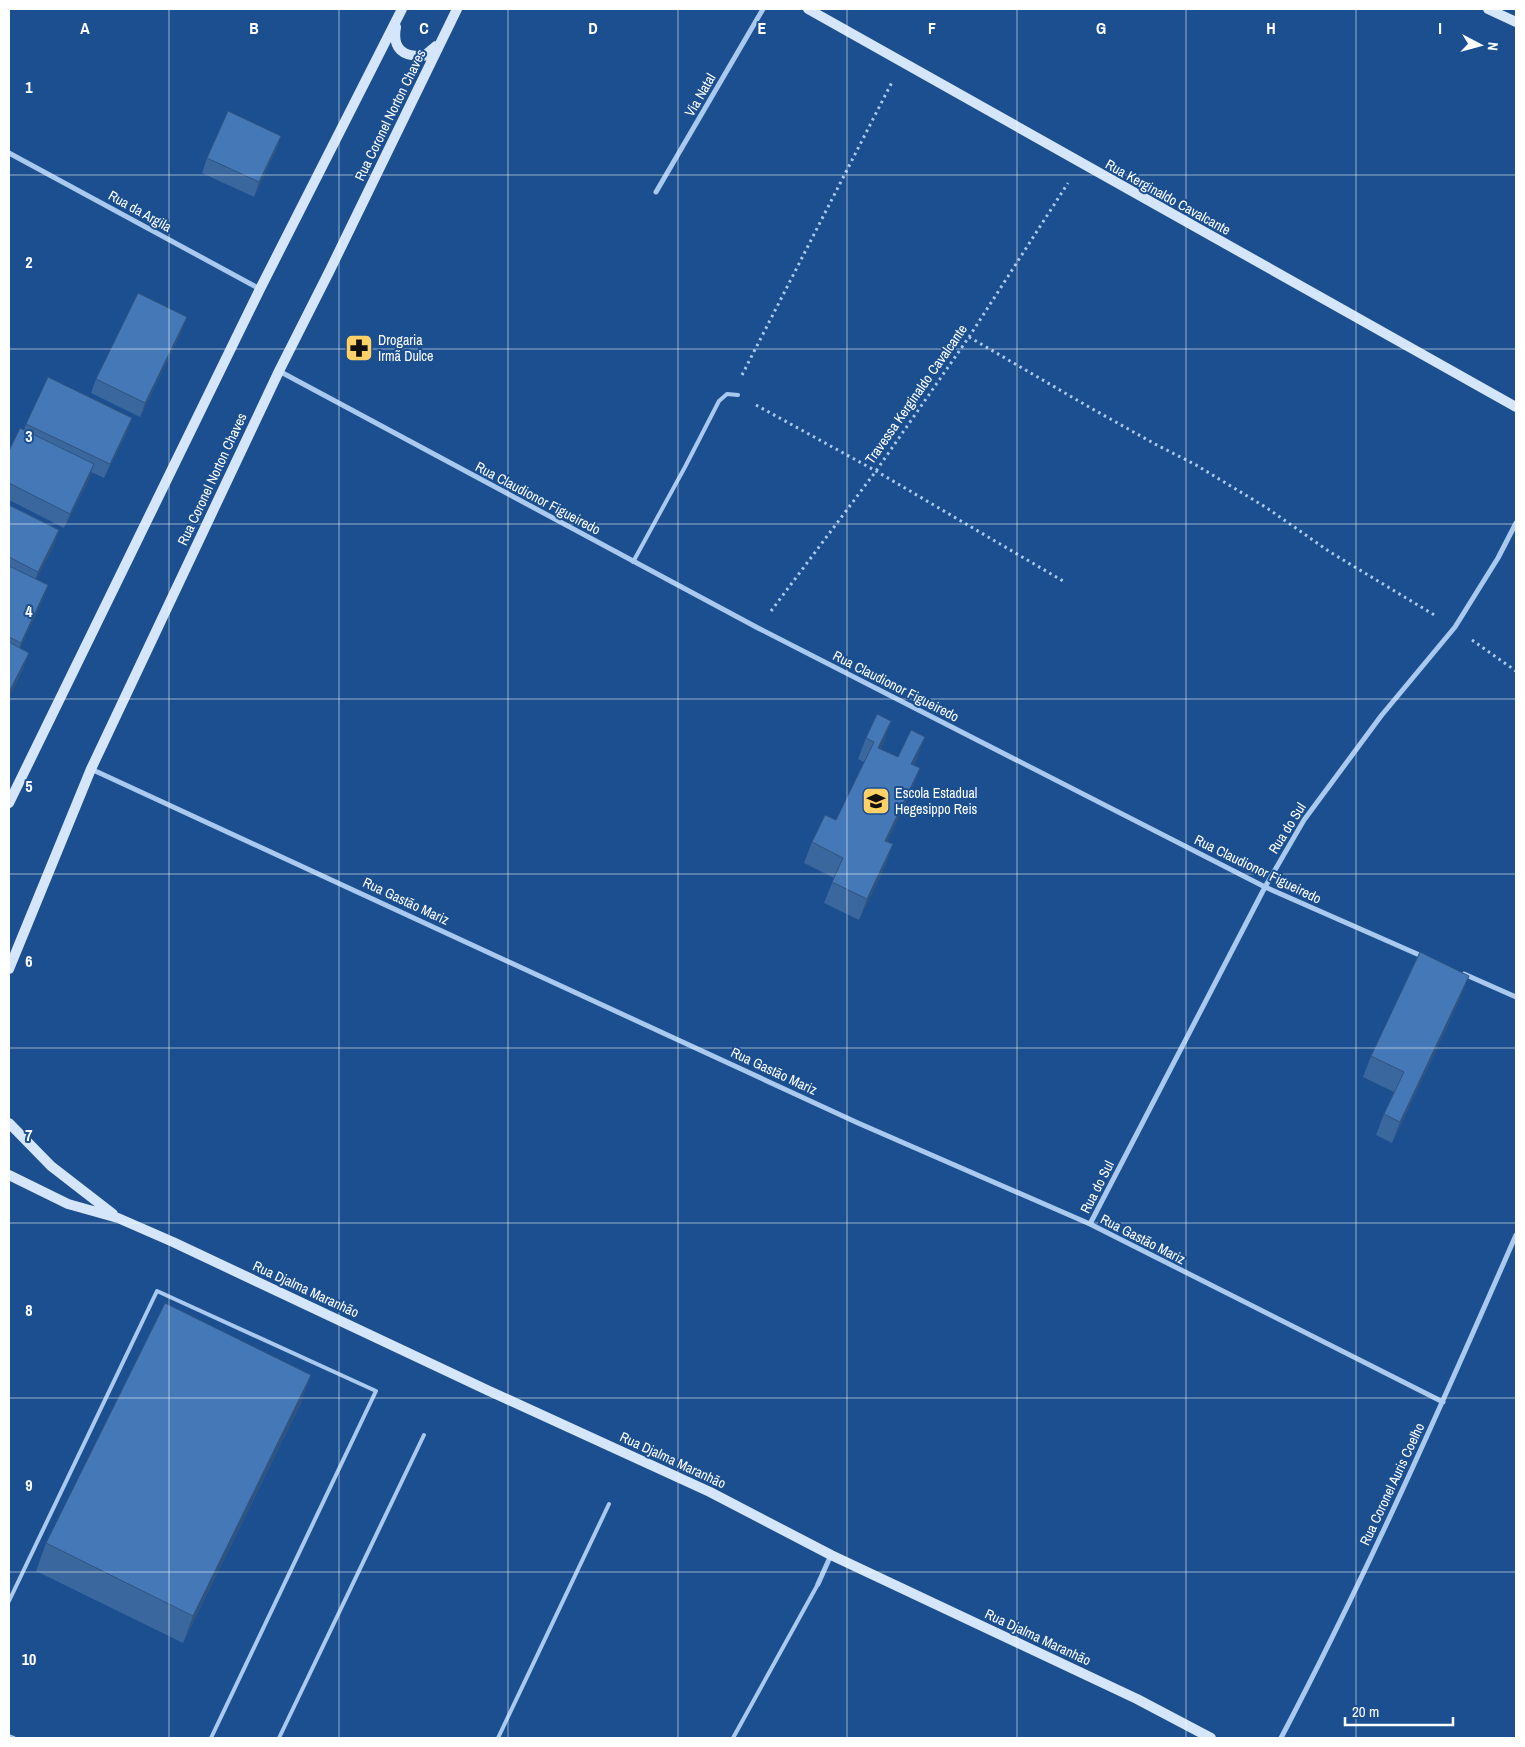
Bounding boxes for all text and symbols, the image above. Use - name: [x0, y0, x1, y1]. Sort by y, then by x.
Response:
- text: A: [80, 17, 90, 39]
- text: B: [249, 17, 259, 39]
- text: C: [419, 17, 429, 39]
- text: D: [588, 17, 598, 39]
- text: E: [758, 17, 767, 39]
- text: F: [928, 17, 936, 39]
- text: G: [1096, 17, 1106, 39]
- text: H: [1266, 17, 1276, 39]
- text: I: [1438, 17, 1442, 39]
- north arrow: [1455, 20, 1505, 70]
- text: N: [1484, 41, 1502, 51]
- street label: Rua Coronel Norton Chaves: [350, 46, 430, 184]
- street label: Via Natal: [680, 70, 720, 120]
- text: 1: [25, 76, 33, 98]
- street label: Rua Kerginaldo Cavalcante: [1102, 155, 1234, 239]
- street label: Rua da Argila: [105, 186, 175, 236]
- text: 2: [25, 251, 33, 273]
- street label: Travessa Kerginaldo Cavalcante: [861, 321, 971, 467]
- place label: Drogaria Irmã Dulce: [378, 331, 434, 365]
- pharmacy icon: Drogaria Irmã Dulce: [344, 333, 374, 363]
- street label: Rua Coronel Norton Chaves: [173, 410, 251, 548]
- text: 3: [25, 425, 33, 447]
- street label: Rua Claudionor Figueiredo: [472, 457, 604, 539]
- text: 4: [25, 600, 33, 622]
- street label: Rua Claudionor Figueiredo: [830, 646, 962, 726]
- text: 5: [25, 775, 33, 797]
- place label: Escola Estadual Hegesippo Reis: [895, 784, 978, 818]
- school or university icon: Escola Estadual Hegesippo Reis: [861, 786, 891, 816]
- street label: Rua do Sul: [1264, 799, 1310, 857]
- street label: Rua Claudionor Figueiredo: [1192, 830, 1324, 908]
- street label: Rua Gastão Mariz: [360, 873, 452, 929]
- text: 6: [25, 950, 33, 972]
- street label: Rua Gastão Mariz: [728, 1043, 820, 1099]
- text: 7: [25, 1124, 33, 1146]
- street label: Rua do Sul: [1076, 1158, 1118, 1216]
- street label: Rua Gastão Mariz: [1097, 1210, 1189, 1268]
- street label: Rua Djalma Maranhão: [250, 1257, 362, 1321]
- text: 8: [25, 1299, 33, 1321]
- street label: Rua Coronel Auris Coelho: [1356, 1420, 1428, 1548]
- street label: Rua Djalma Maranhão: [617, 1428, 729, 1492]
- text: 9: [25, 1474, 33, 1496]
- street label: Rua Djalma Maranhão: [982, 1605, 1094, 1669]
- text: 10: [22, 1648, 36, 1670]
- scale bar: [1345, 1694, 1452, 1726]
- text: 20 m: [1352, 1701, 1379, 1722]

